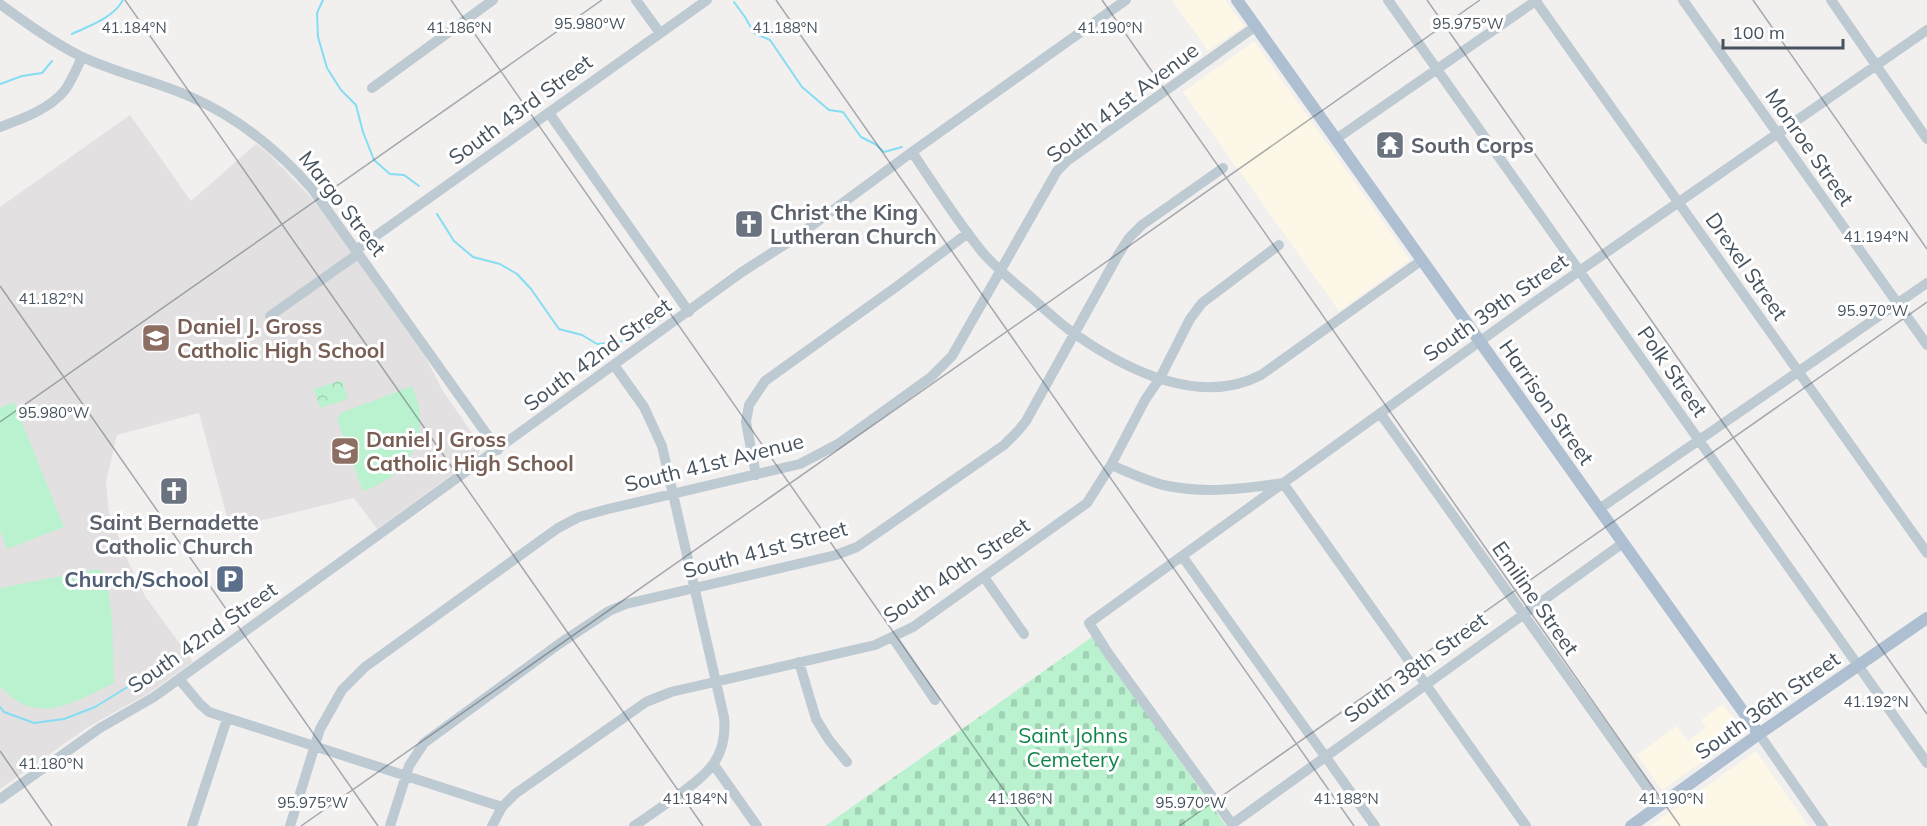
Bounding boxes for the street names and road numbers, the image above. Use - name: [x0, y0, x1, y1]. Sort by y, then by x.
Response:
- street label: South 41st Avenue: [1041, 36, 1203, 168]
- street label: South 43rd Street: [443, 48, 597, 170]
- street label: Monroe Street: [1760, 84, 1860, 210]
- street label: Margo Street: [294, 145, 392, 261]
- street label: Drexel Street: [1700, 207, 1794, 325]
- street label: South 39th Street: [1418, 247, 1572, 367]
- street label: South 42nd Street: [518, 292, 676, 416]
- street label: Polk Street: [1632, 321, 1714, 421]
- street label: Harrison Street: [1494, 334, 1600, 470]
- street label: South 41st Avenue: [622, 427, 806, 497]
- street label: South 40th Street: [878, 511, 1034, 629]
- street label: South 41st Street: [680, 515, 850, 583]
- street label: Emiline Street: [1487, 536, 1585, 660]
- street label: South 42nd Street: [122, 576, 282, 698]
- street label: South 38th Street: [1338, 606, 1492, 728]
- street label: South 36th Street: [1690, 645, 1844, 765]

